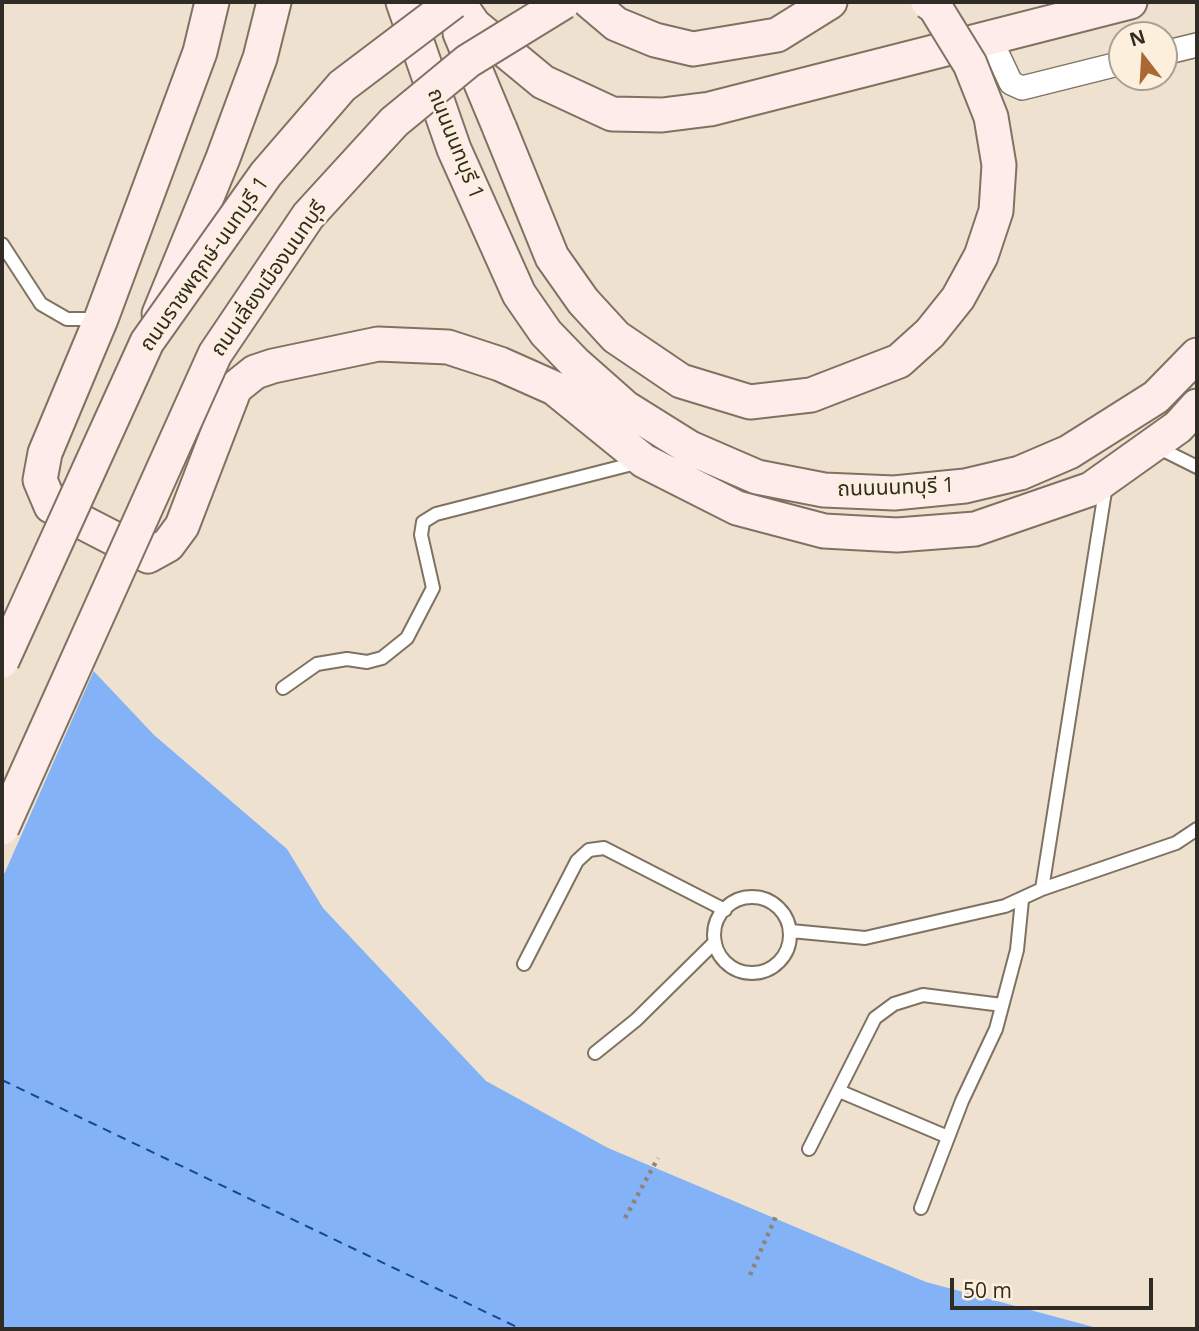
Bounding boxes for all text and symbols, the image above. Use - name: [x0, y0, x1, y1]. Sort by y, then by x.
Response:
- north arrow: [1108, 21, 1178, 91]
- text: N: [1126, 23, 1149, 53]
- street label: ถนนนนทบุรี 1: [421, 85, 489, 203]
- street label: ถนนราชพฤกษ์-นนทบุรี 1: [135, 172, 275, 356]
- street label: ถนนเลี่ยงเมืองนนทบุรี: [206, 196, 332, 362]
- street label: ถนนนนทบุรี 1: [837, 473, 955, 503]
- scale bar: [954, 1264, 1157, 1308]
- text: 50 m: [963, 1276, 1012, 1304]

